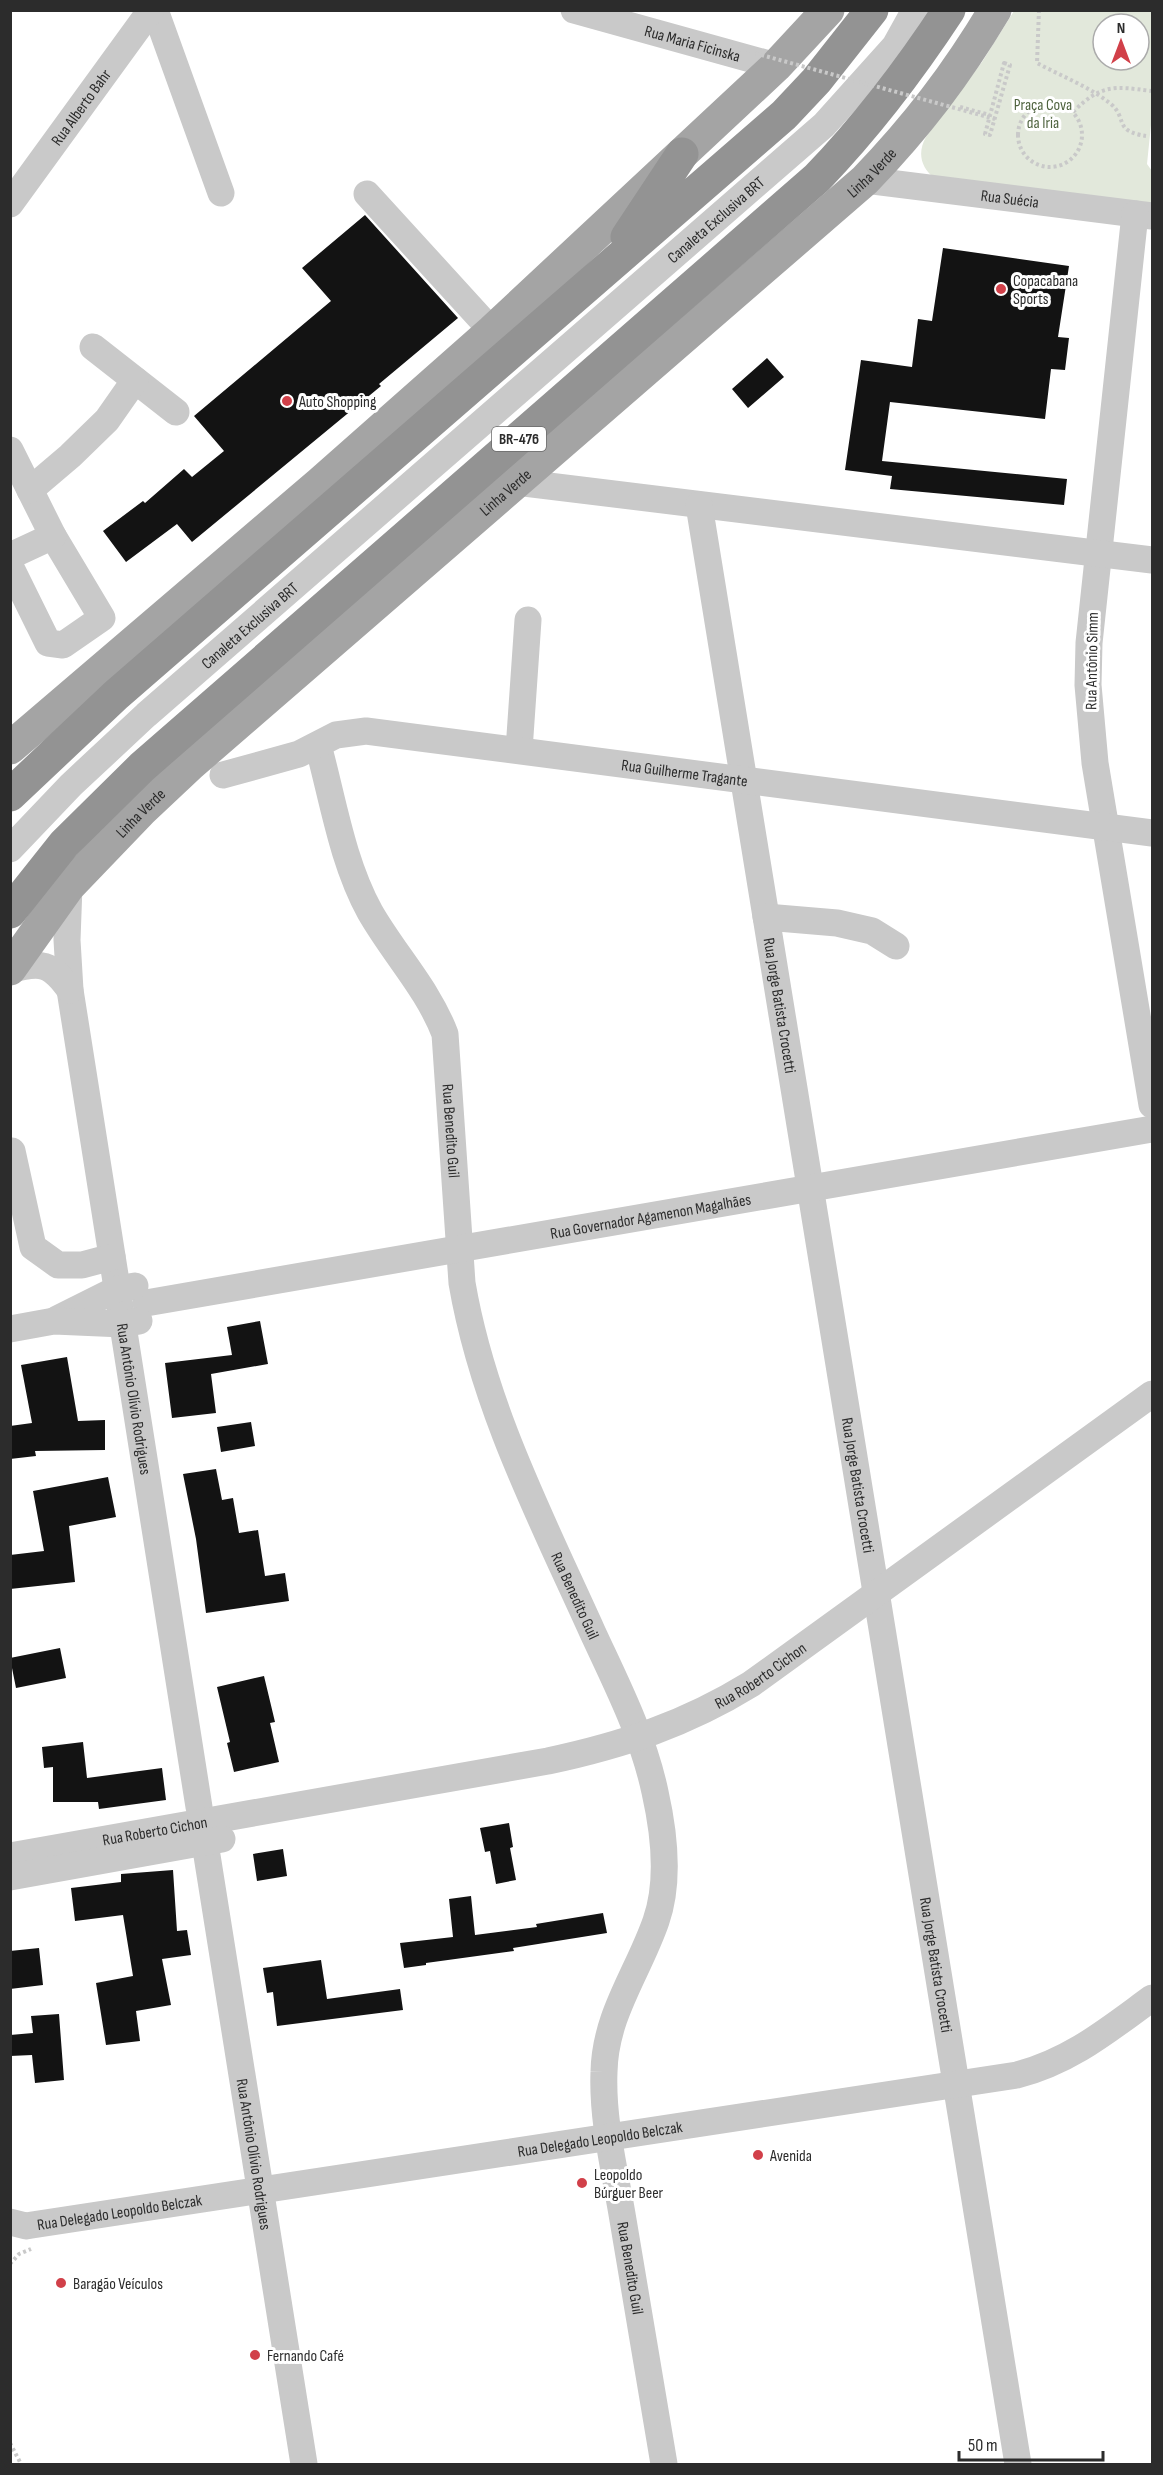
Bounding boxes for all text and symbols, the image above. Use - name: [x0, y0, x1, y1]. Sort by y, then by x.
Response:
- north arrow: [1091, 12, 1151, 72]
- text: N: [1117, 19, 1125, 38]
- street label: Rua Maria Ficinska: [642, 22, 742, 67]
- street label: Rua Alberto Bahr: [48, 66, 116, 150]
- park label: Praça Cova da Iria: [1014, 96, 1072, 133]
- street label: Linha Verde: [844, 145, 901, 202]
- street label: Canaleta Exclusiva BRT: [664, 173, 769, 268]
- street label: Rua Suécia: [980, 187, 1040, 213]
- place label: Copacabana Sports: [1013, 272, 1078, 309]
- marker: Copacabana Sports: [994, 282, 1008, 296]
- place label: Auto Shopping: [298, 393, 376, 412]
- marker: Auto Shopping: [280, 394, 294, 408]
- road number: BR-476: [492, 427, 546, 451]
- street label: Linha Verde: [476, 466, 536, 520]
- street label: Canaleta Exclusiva BRT: [198, 579, 303, 673]
- street label: Rua Antônio Simm: [1082, 612, 1103, 710]
- street label: Rua Guilherme Tragante: [620, 756, 749, 791]
- street label: Linha Verde: [113, 785, 170, 842]
- street label: Rua Jorge Batista Crocetti: [759, 937, 799, 1075]
- street label: Rua Benedito Guil: [437, 1083, 463, 1179]
- street label: Rua Governador Agamenon Magalhães: [549, 1190, 753, 1244]
- street label: Rua Antônio Olívio Rodrigues: [112, 1322, 154, 1476]
- street label: Rua Jorge Batista Crocetti: [837, 1416, 877, 1554]
- street label: Rua Benedito Guil: [546, 1549, 603, 1643]
- street label: Rua Roberto Cichon: [712, 1639, 810, 1714]
- street label: Rua Roberto Cichon: [101, 1813, 209, 1850]
- street label: Rua Jorge Batista Crocetti: [915, 1896, 956, 2034]
- street label: Rua Antônio Olívio Rodrigues: [232, 2077, 275, 2232]
- street label: Rua Delegado Leopoldo Belczak: [516, 2118, 684, 2162]
- place label: Avenida: [769, 2147, 812, 2166]
- marker: Avenida: [751, 2148, 765, 2162]
- place label: Leopoldo Búrguer Beer: [594, 2166, 664, 2203]
- marker: Leopoldo Búrguer Beer: [575, 2176, 589, 2190]
- street label: Rua Delegado Leopoldo Belczak: [36, 2191, 203, 2235]
- street label: Rua Benedito Guil: [612, 2220, 647, 2316]
- place label: Baragão Veículos: [73, 2275, 163, 2294]
- marker: Baragão Veículos: [54, 2276, 68, 2290]
- place label: Fernando Café: [267, 2347, 344, 2366]
- marker: Fernando Café: [248, 2348, 262, 2362]
- scale bar: [959, 2424, 1103, 2462]
- text: 50 m: [968, 2435, 998, 2456]

